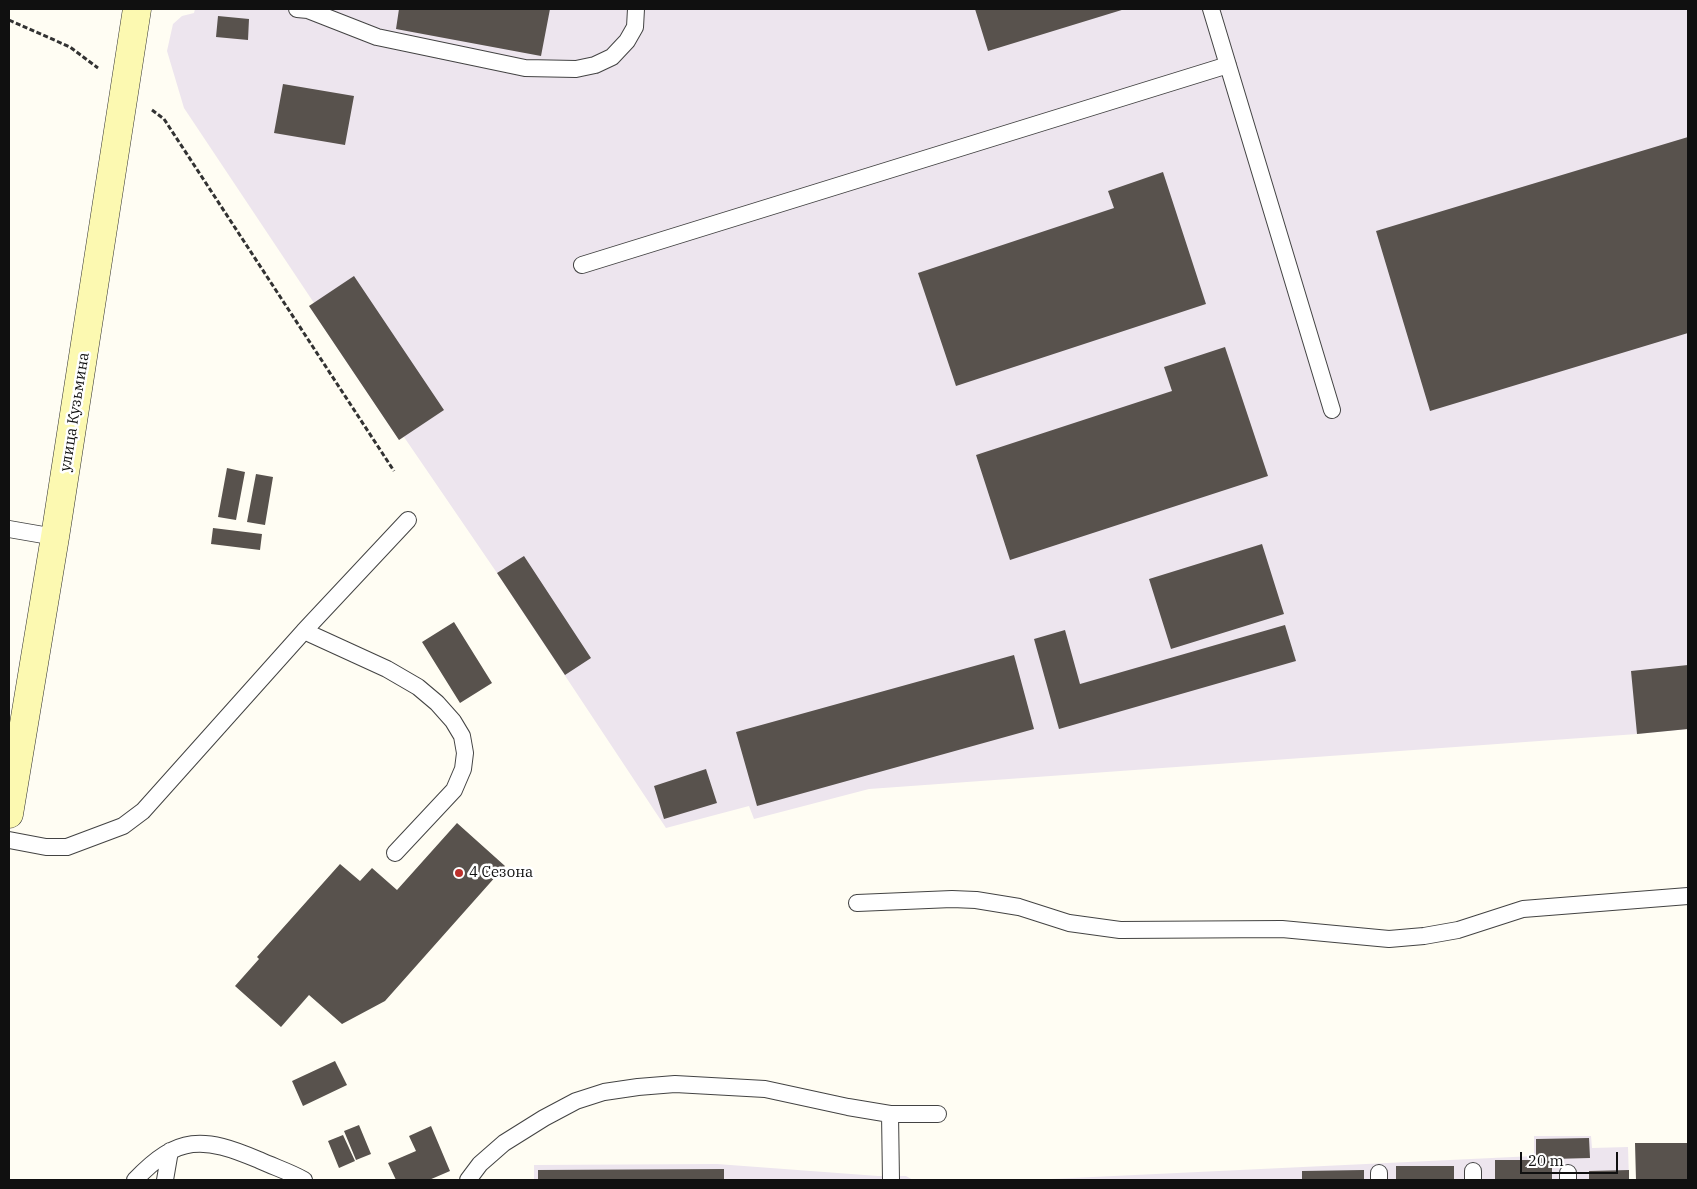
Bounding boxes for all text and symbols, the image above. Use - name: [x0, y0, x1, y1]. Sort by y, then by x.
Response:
- street label: улица Кузьмина: [57, 351, 93, 473]
- place label: 4 Сезона: [469, 864, 533, 882]
- marker: 4 Сезона: [453, 867, 465, 879]
- scale bar: [1522, 1142, 1620, 1174]
- text: 20 m: [1528, 1151, 1564, 1170]

